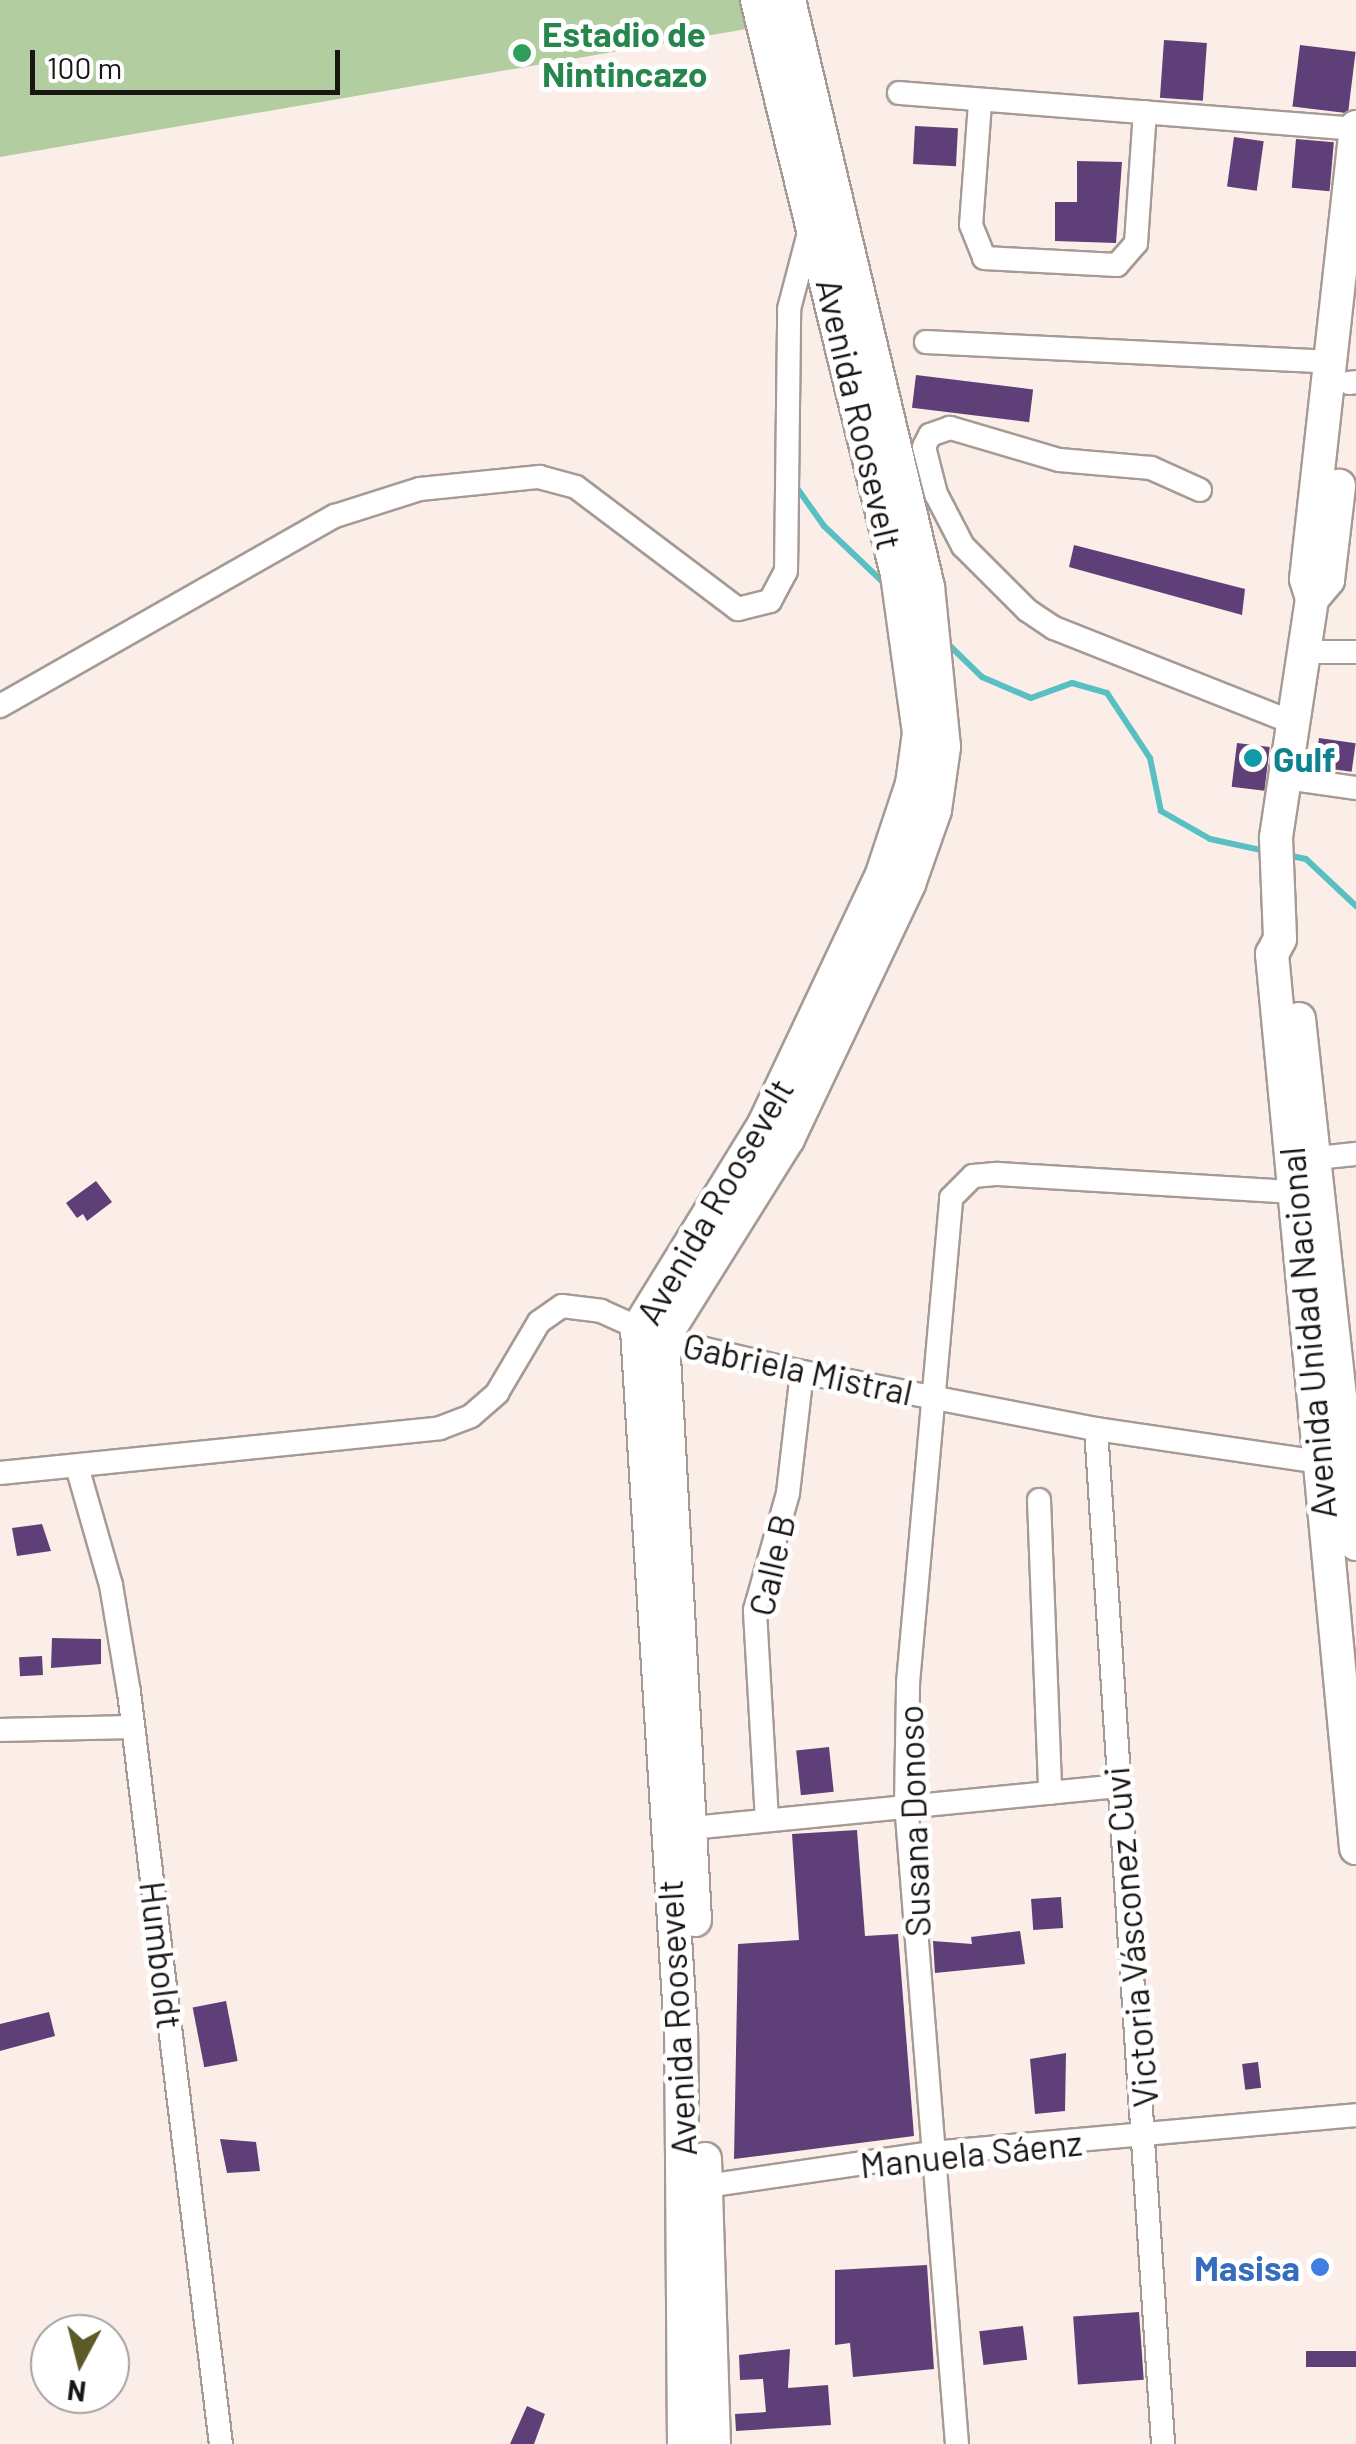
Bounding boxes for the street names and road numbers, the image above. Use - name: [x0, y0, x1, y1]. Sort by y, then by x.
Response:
- street label: Avenida Roosevelt: [808, 274, 912, 554]
- street label: Avenida Roosevelt: [627, 1071, 801, 1331]
- street label: Avenida Unidad Nacional: [1270, 1145, 1344, 1521]
- street label: Gabriela Mistral: [679, 1323, 917, 1413]
- street label: Calle B: [739, 1510, 803, 1620]
- street label: Susana Donoso: [888, 1704, 938, 1938]
- street label: Victoria Vásconez Cuvi: [1094, 1765, 1166, 2109]
- street label: Humboldt: [132, 1879, 192, 2031]
- street label: Avenida Roosevelt: [648, 1879, 704, 2157]
- street label: Manuela Sáenz: [858, 2120, 1084, 2186]

